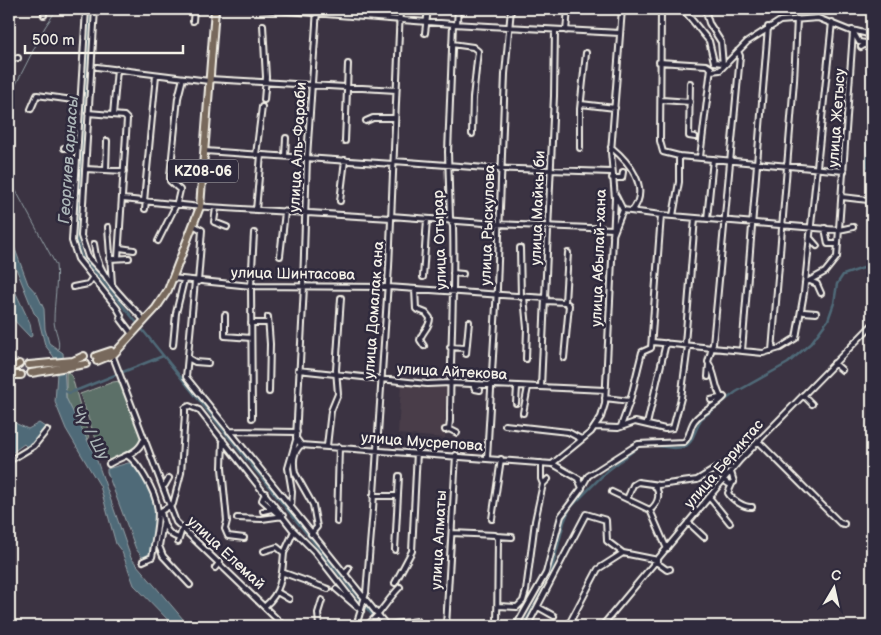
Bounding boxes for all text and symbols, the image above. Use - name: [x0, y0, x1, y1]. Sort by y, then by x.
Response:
- scale bar: [25, 22, 182, 54]
- text: 500 m: [32, 31, 75, 50]
- street label: улица Жетысу: [824, 68, 850, 168]
- street label: улица Аль-Фараби: [285, 81, 311, 213]
- water label: Георгиев арнасы: [55, 95, 83, 225]
- street label: улица Майкы би: [527, 150, 549, 266]
- road number: KZ08-06: [168, 160, 238, 182]
- street label: улица Рыскулова: [476, 164, 500, 286]
- street label: улица Отырар: [429, 189, 451, 290]
- street label: улица Абылай-хана: [587, 189, 611, 327]
- street label: улица Домалак ана: [360, 240, 388, 380]
- street label: улица Шинтасова: [231, 263, 355, 285]
- street label: улица Айтекова: [396, 360, 508, 384]
- water label: Чү / Шу: [67, 403, 113, 464]
- street label: улица Бериктас: [680, 415, 768, 513]
- street label: улица Мусрепова: [360, 428, 484, 456]
- street label: улица Алматы: [427, 490, 451, 590]
- street label: улица Елемай: [183, 512, 269, 594]
- north arrow: [808, 562, 858, 612]
- text: С: [830, 566, 842, 585]

